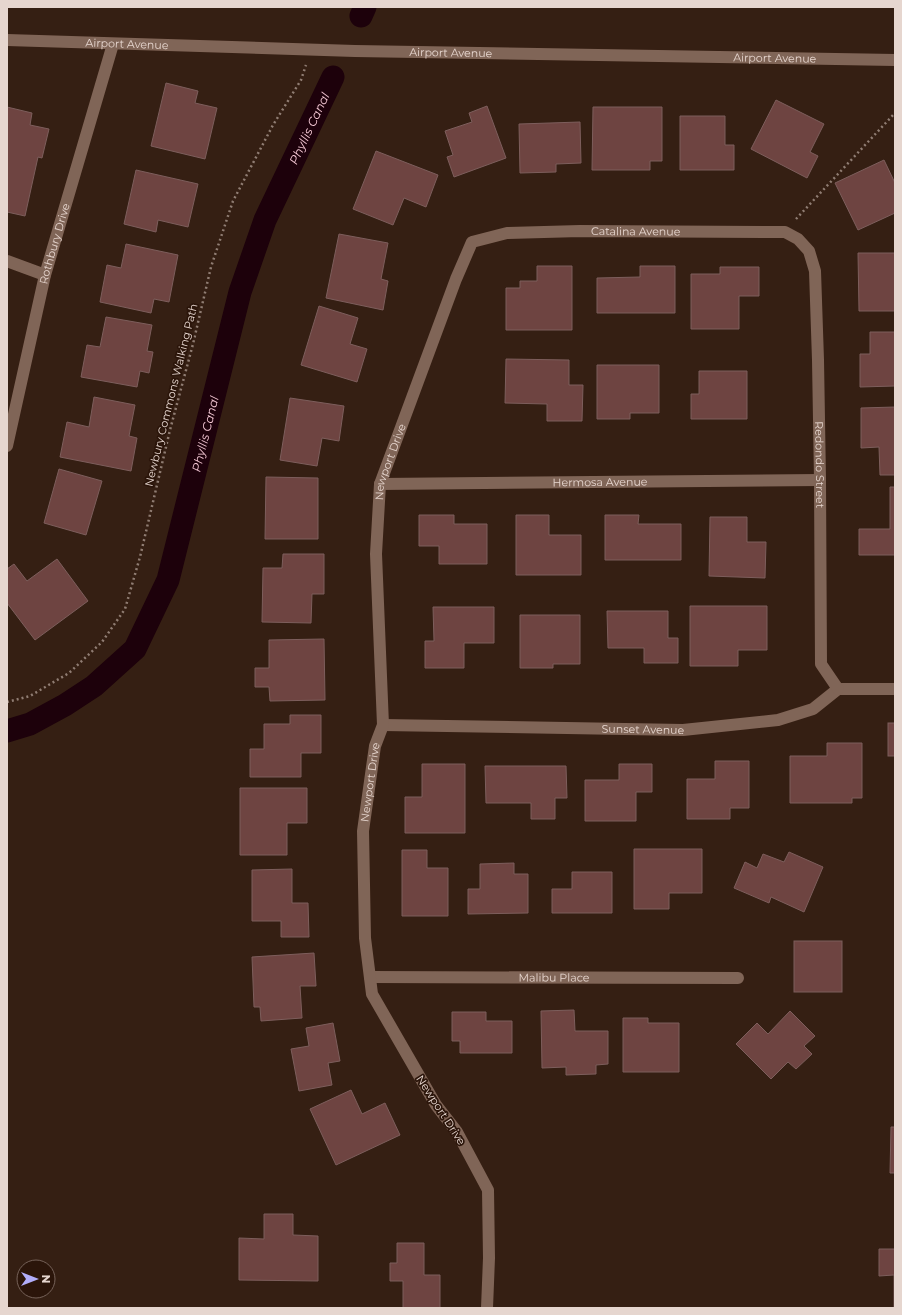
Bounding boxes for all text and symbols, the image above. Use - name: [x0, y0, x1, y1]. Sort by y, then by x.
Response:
- street label: Airport Avenue: [85, 35, 169, 52]
- street label: Airport Avenue: [409, 45, 493, 60]
- street label: Airport Avenue: [733, 50, 817, 66]
- water label: Phyllis Canal: [285, 89, 332, 167]
- street label: Rothbury Drive: [36, 201, 73, 285]
- street label: Catalina Avenue: [591, 224, 681, 238]
- street label: Newbury Commons Walking Path: [141, 302, 201, 488]
- water label: Phyllis Canal: [188, 393, 221, 473]
- street label: Newport Drive: [372, 421, 409, 501]
- street label: Redondo Street: [812, 421, 827, 509]
- street label: Hermosa Avenue: [552, 475, 648, 489]
- street label: Sunset Avenue: [602, 722, 685, 737]
- street label: Newport Drive: [357, 740, 383, 823]
- street label: Malibu Place: [519, 970, 590, 985]
- street label: Newport Drive: [413, 1073, 469, 1148]
- north arrow: [16, 1259, 56, 1299]
- text: N: [39, 1275, 53, 1283]

